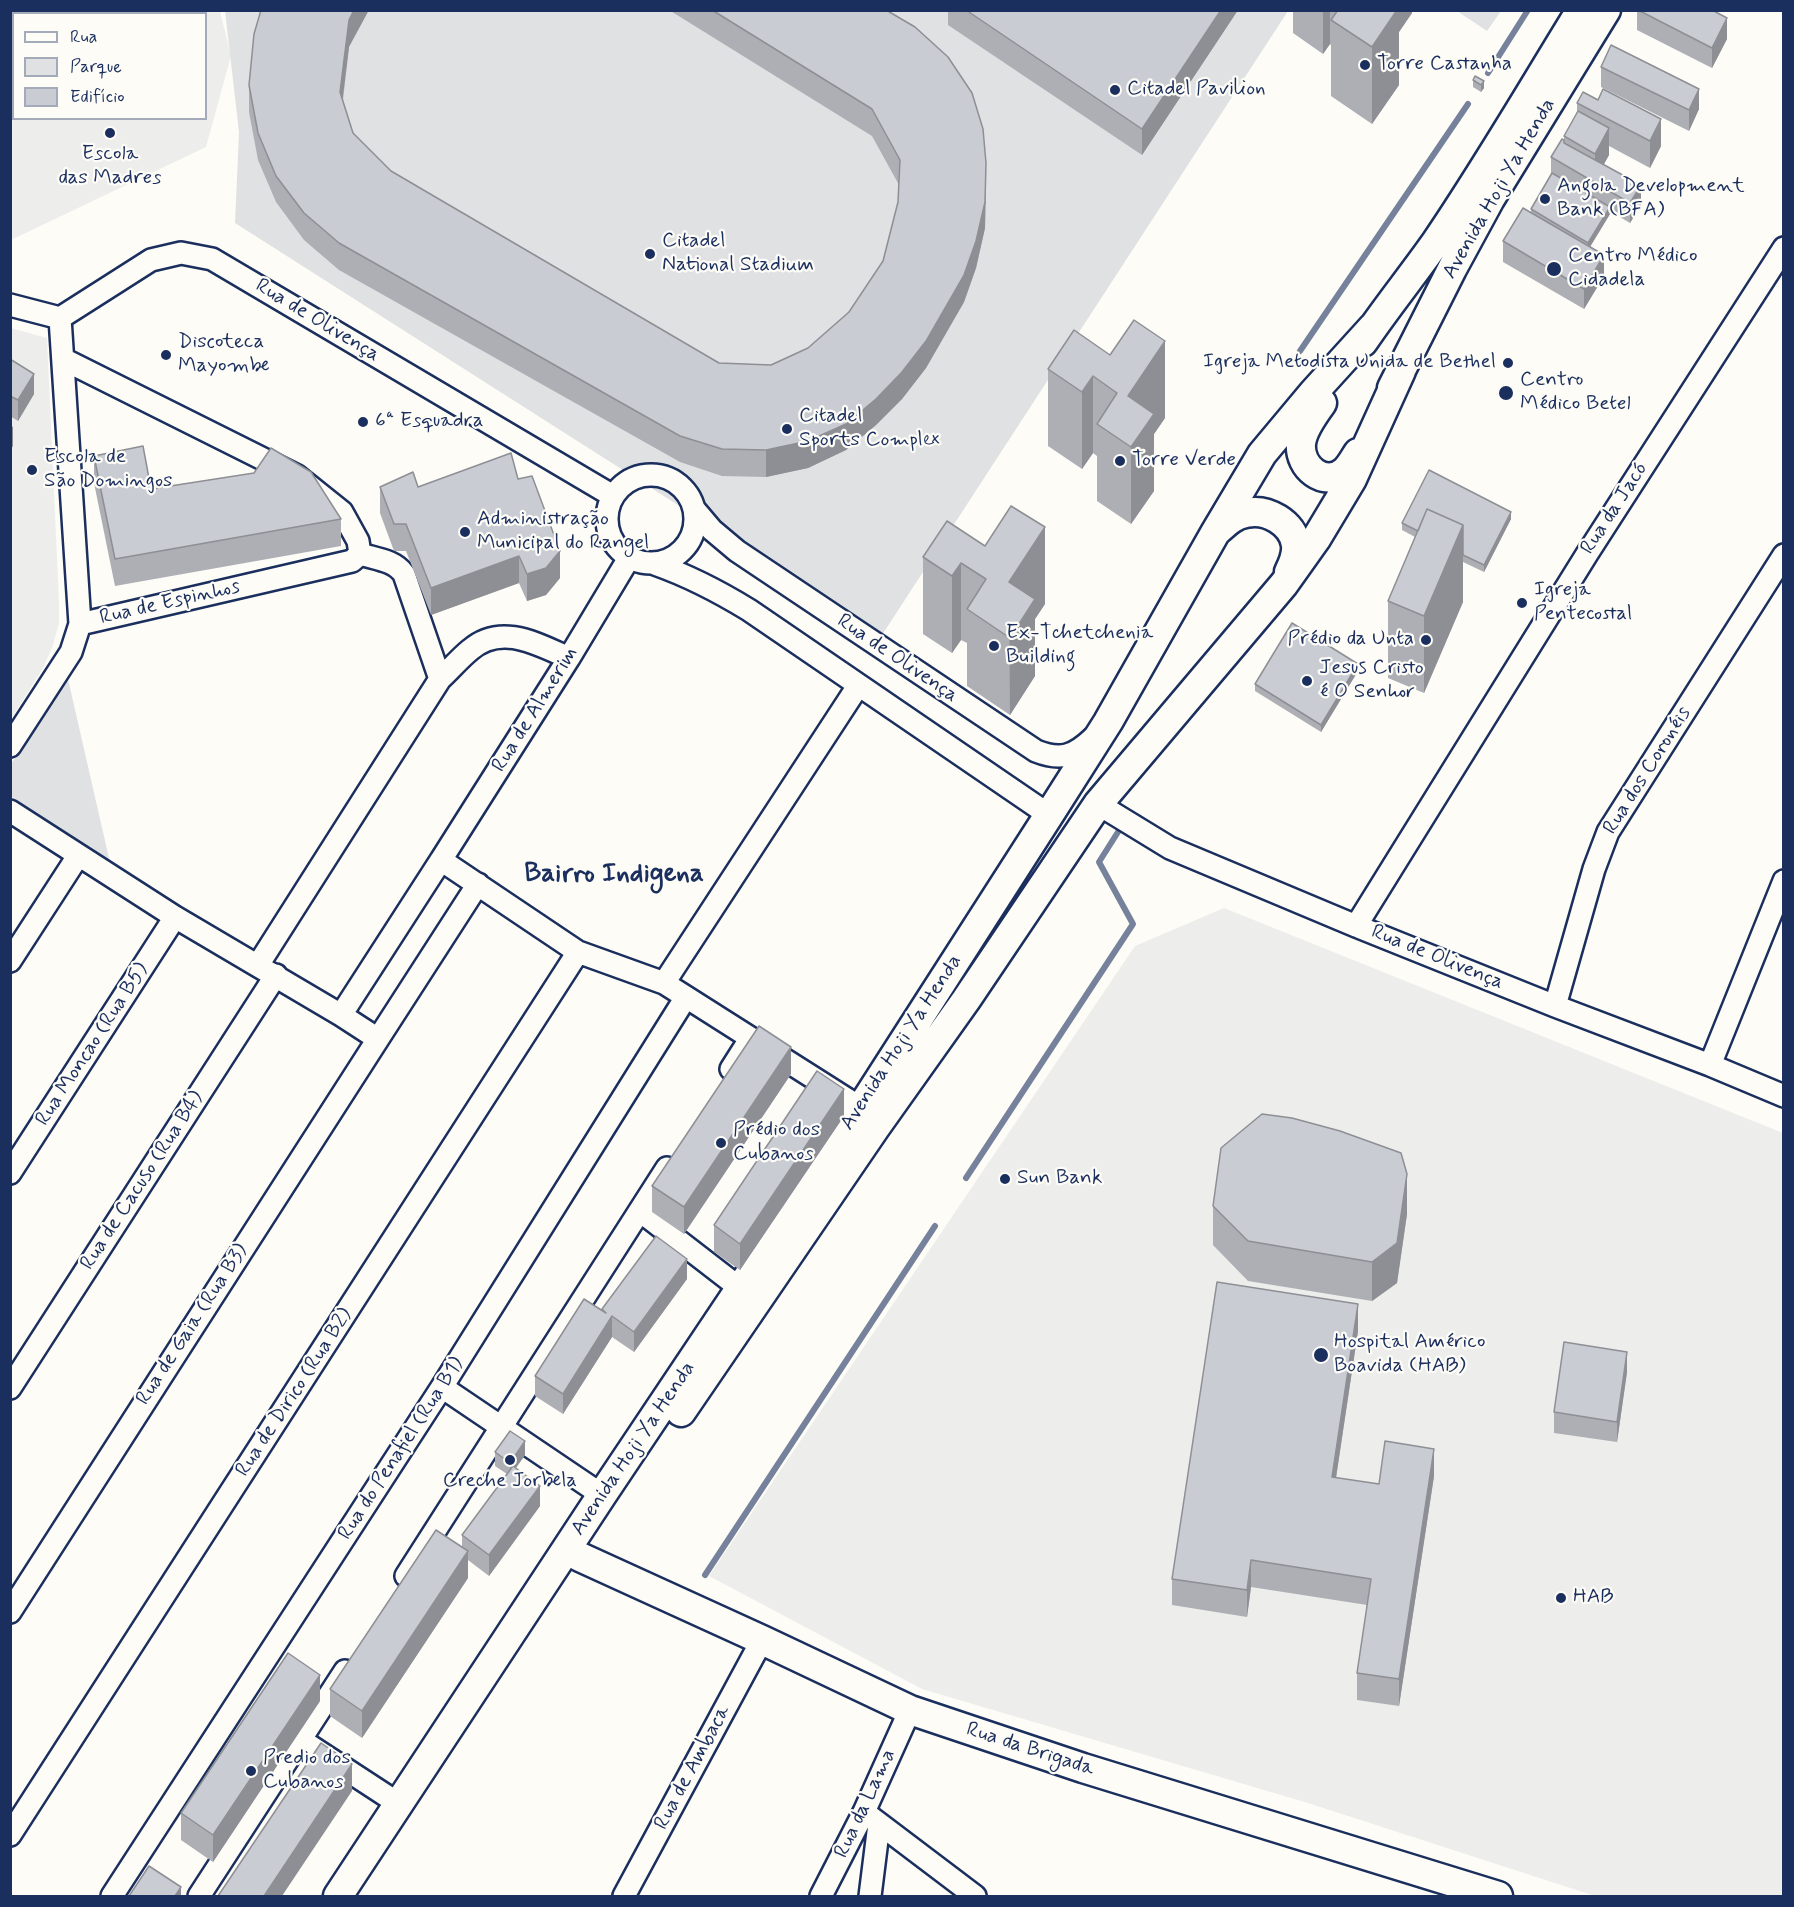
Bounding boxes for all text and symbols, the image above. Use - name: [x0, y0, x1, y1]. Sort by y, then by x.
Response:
- legend: [12, 12, 207, 120]
- text: Rua: [70, 25, 97, 49]
- place label: Torre Castanha: [1377, 52, 1512, 78]
- text: Parque: [70, 55, 122, 79]
- marker: Torre Castanha: [1358, 58, 1372, 72]
- place label: Citadel Pavilion: [1127, 77, 1266, 103]
- marker: Citadel Pavilion: [1108, 83, 1122, 97]
- text: Edifício: [70, 85, 125, 109]
- street label: Avenida Hoji Ya Henda: [1438, 94, 1562, 284]
- marker: Escola das Madres: [103, 126, 117, 140]
- place label: Escola das Madres: [58, 142, 162, 192]
- place label: Angola Development Bank (BFA): [1557, 174, 1745, 224]
- marker: Angola Development Bank (BFA): [1538, 192, 1552, 206]
- place label: Citadel National Stadium: [662, 229, 814, 279]
- place label: Centro Médico Cidadela: [1568, 244, 1698, 294]
- marker: Citadel National Stadium: [643, 247, 657, 261]
- marker: Centro Médico Cidadela: [1545, 260, 1563, 278]
- street label: Rua de Olivença: [250, 274, 384, 368]
- place label: Discoteca Mayombe: [178, 330, 270, 380]
- marker: Discoteca Mayombe: [159, 348, 173, 362]
- place label: Igreja Metodista Unida de Bethel: [1203, 350, 1496, 376]
- marker: Igreja Metodista Unida de Bethel: [1501, 356, 1515, 370]
- place label: Centro Médico Betel: [1520, 368, 1631, 418]
- marker: Centro Médico Betel: [1497, 384, 1515, 402]
- place label: Citadel Sports Complex: [799, 404, 940, 454]
- place label: 6ª Esquadra: [375, 409, 483, 435]
- marker: 6ª Esquadra: [356, 415, 370, 429]
- marker: Citadel Sports Complex: [780, 422, 794, 436]
- place label: Escola de São Domingos: [44, 445, 172, 495]
- place label: Torre Verde: [1132, 448, 1236, 474]
- marker: Torre Verde: [1113, 454, 1127, 468]
- street label: Rua da Jacó: [1576, 458, 1654, 560]
- marker: Escola de São Domingos: [25, 463, 39, 477]
- place label: Administração Municipal do Rangel: [477, 507, 649, 557]
- marker: Administração Municipal do Rangel: [458, 525, 472, 539]
- street label: Rua de Espinhos: [97, 575, 243, 631]
- place label: Igreja Pentecostal: [1534, 578, 1632, 628]
- marker: Igreja Pentecostal: [1515, 596, 1529, 610]
- street label: Rua de Olivença: [832, 609, 962, 709]
- place label: Ex-Tchetchenia Building: [1006, 621, 1153, 671]
- place label: Prédio da Unta: [1287, 627, 1414, 653]
- marker: Prédio da Unta: [1419, 633, 1433, 647]
- marker: Ex-Tchetchenia Building: [987, 639, 1001, 653]
- street label: Rua de Almerim: [487, 643, 585, 777]
- place label: Jesus Cristo é O Senhor: [1319, 656, 1424, 706]
- marker: Jesus Cristo é O Senhor: [1300, 674, 1314, 688]
- street label: Rua dos Coronéis: [1599, 702, 1697, 840]
- district label: Bairro Indigena: [524, 859, 704, 891]
- street label: Rua de Olivença: [1367, 920, 1507, 996]
- street label: Avenida Hoji Ya Henda: [836, 950, 968, 1136]
- street label: Rua Moncao (Rua B5): [31, 959, 155, 1131]
- street label: Rua de Cacuso (Rua B4): [76, 1087, 210, 1275]
- place label: Prédio dos Cubanos: [733, 1118, 820, 1168]
- marker: Prédio dos Cubanos: [714, 1136, 728, 1150]
- place label: Sun Bank: [1017, 1166, 1102, 1192]
- marker: Sun Bank: [998, 1172, 1012, 1186]
- street label: Rua de Gaia (Rua B3): [131, 1240, 255, 1410]
- street label: Rua de Dirico (Rua B2): [231, 1304, 359, 1482]
- place label: Hospital Américo Boavida (HAB): [1334, 1330, 1486, 1380]
- marker: Hospital Américo Boavida (HAB): [1312, 1346, 1330, 1364]
- street label: Rua do Penafiel (Rua B1): [333, 1353, 471, 1545]
- street label: Avenida Hoji Ya Henda: [566, 1357, 702, 1541]
- marker: Creche Jorbela: [503, 1453, 517, 1467]
- place label: Creche Jorbela: [443, 1469, 577, 1495]
- place label: HAB: [1573, 1585, 1613, 1611]
- marker: HAB: [1554, 1591, 1568, 1605]
- street label: Rua de Ambaca: [650, 1701, 736, 1835]
- street label: Rua da Brigada: [963, 1717, 1097, 1783]
- place label: Predio dos Cubanos: [263, 1746, 351, 1796]
- street label: Rua da Lama: [830, 1746, 902, 1862]
- marker: Predio dos Cubanos: [244, 1764, 258, 1778]

